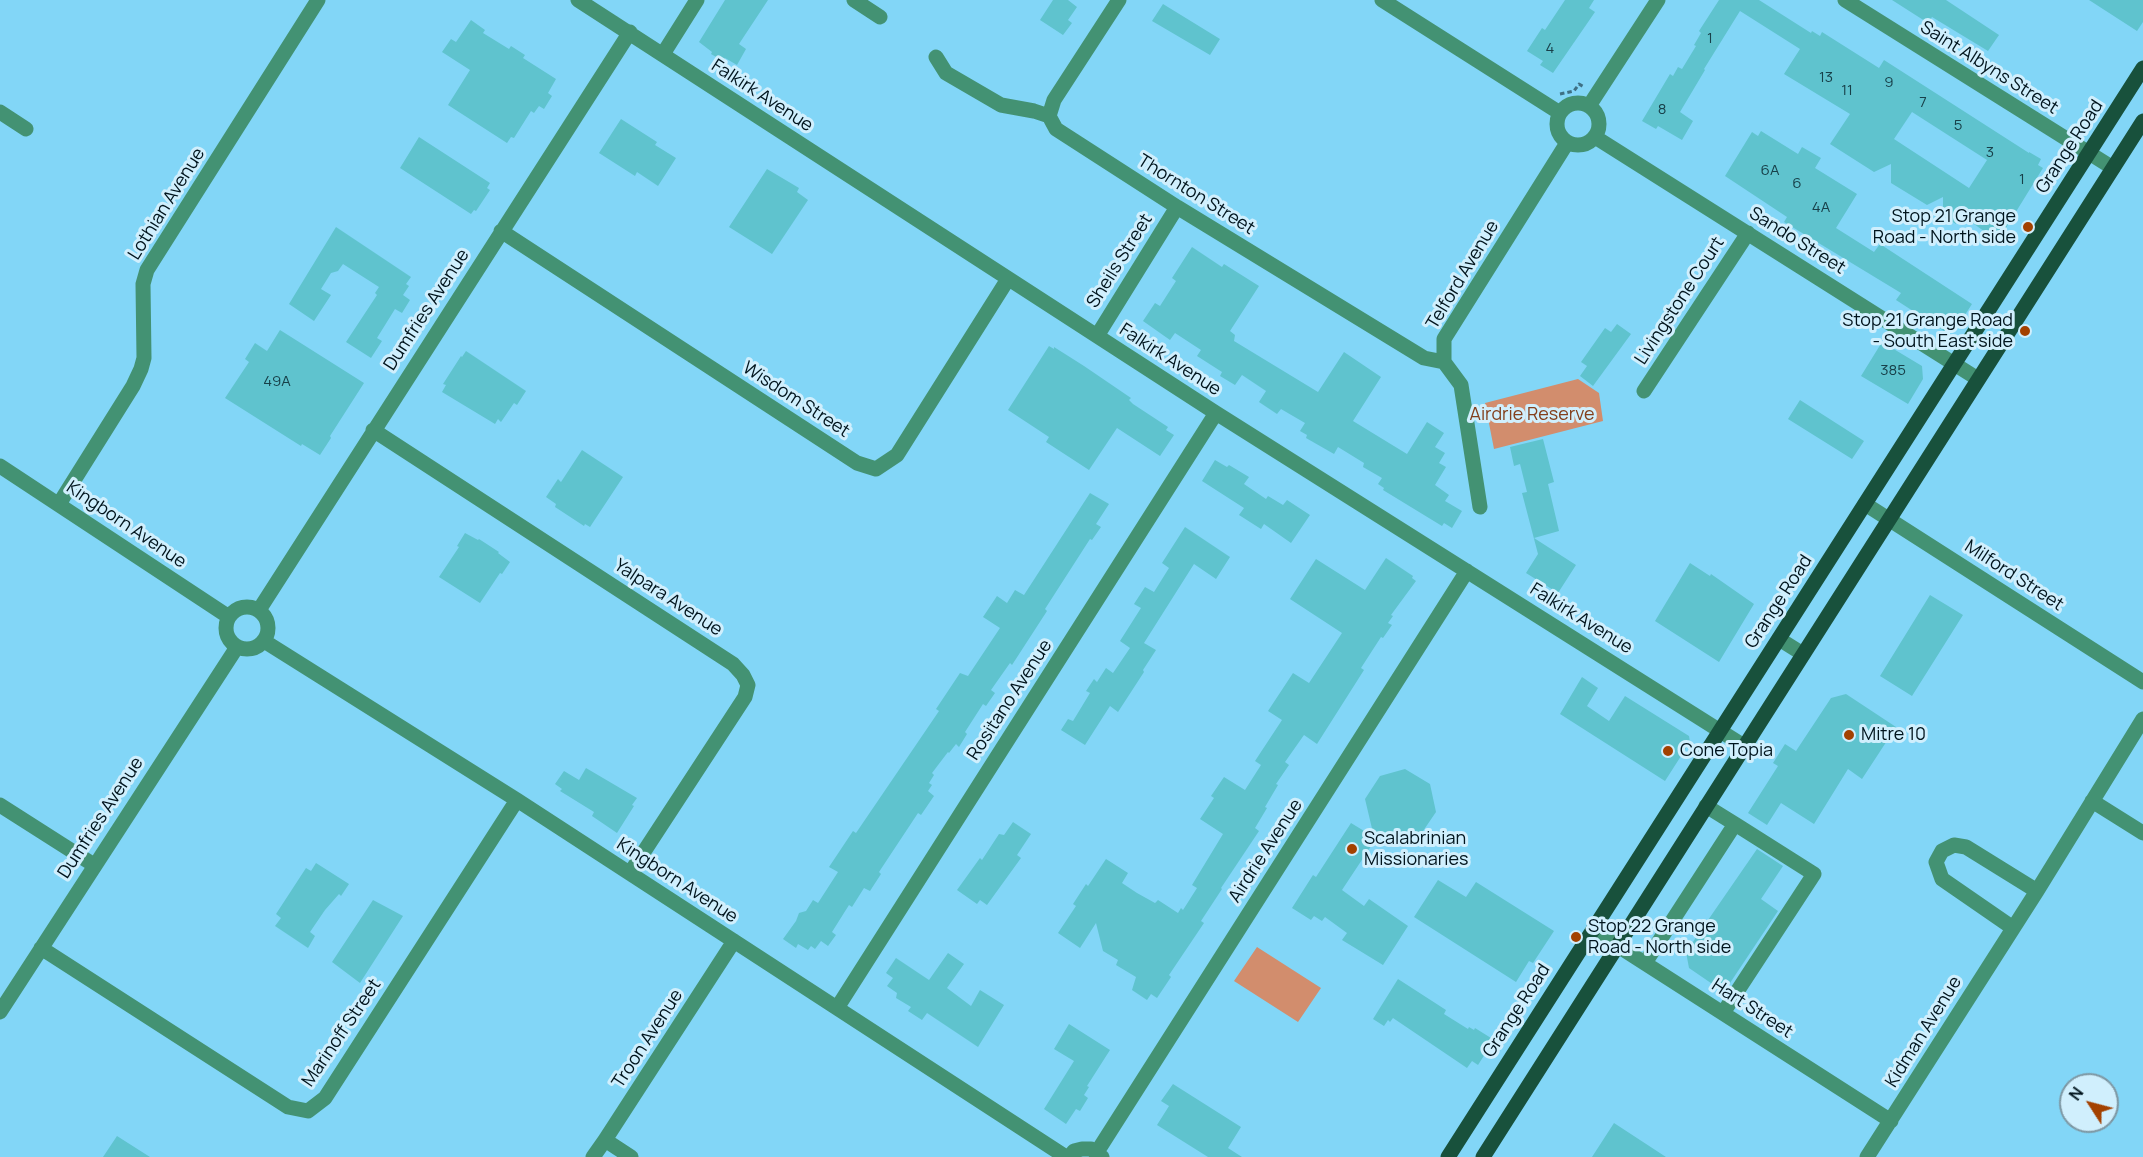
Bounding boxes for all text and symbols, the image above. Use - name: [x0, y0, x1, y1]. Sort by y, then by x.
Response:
- street label: Saint Albyns Street: [1916, 17, 2062, 119]
- house number: 1: [1707, 30, 1713, 48]
- house number: 4: [1546, 40, 1554, 58]
- street label: Falkirk Avenue: [707, 55, 817, 137]
- house number: 13: [1819, 69, 1833, 87]
- house number: 9: [1884, 74, 1894, 92]
- house number: 11: [1841, 82, 1853, 100]
- house number: 7: [1919, 94, 1927, 112]
- street label: Grange Road: [2032, 96, 2108, 198]
- house number: 8: [1658, 101, 1666, 119]
- house number: 5: [1954, 117, 1962, 135]
- street label: Lothian Avenue: [124, 144, 210, 264]
- house number: 3: [1986, 144, 1994, 162]
- street label: Thornton Street: [1133, 150, 1259, 240]
- house number: 6A: [1761, 162, 1779, 180]
- house number: 1: [2019, 171, 2025, 189]
- house number: 6: [1792, 175, 1802, 193]
- house number: 4A: [1812, 199, 1830, 217]
- street label: Sando Street: [1745, 203, 1849, 279]
- place label: Stop 21 Grange Road - North side: [1873, 206, 2016, 248]
- street label: Sheils Street: [1083, 210, 1157, 312]
- street label: Telford Avenue: [1422, 217, 1504, 333]
- marker: Stop 21 Grange Road - North side: [2021, 220, 2035, 234]
- street label: Livingstone Court: [1631, 233, 1729, 369]
- street label: Dumfries Avenue: [380, 245, 474, 375]
- place label: Stop 21 Grange Road - South East side: [1842, 310, 2013, 352]
- street label: Falkirk Avenue: [1115, 319, 1225, 401]
- marker: Stop 21 Grange Road - South East side: [2018, 324, 2032, 338]
- street label: Wisdom Street: [738, 357, 854, 443]
- house number: 385: [1880, 362, 1906, 380]
- house number: 49A: [263, 373, 291, 391]
- park label: Airdrie Reserve: [1469, 404, 1595, 426]
- street label: Kingborn Avenue: [62, 477, 190, 573]
- street label: Milford Street: [1960, 536, 2068, 616]
- street label: Grange Road: [1741, 551, 1817, 653]
- street label: Yalpara Avenue: [610, 555, 726, 641]
- street label: Falkirk Avenue: [1526, 579, 1636, 659]
- street label: Rositano Avenue: [963, 636, 1057, 764]
- place label: Mitre 10: [1861, 724, 1926, 746]
- marker: Mitre 10: [1842, 728, 1856, 742]
- place label: Cone Topia: [1680, 740, 1773, 762]
- marker: Cone Topia: [1661, 744, 1675, 758]
- street label: Dumfries Avenue: [54, 753, 148, 883]
- street label: Airdrie Avenue: [1225, 795, 1307, 907]
- place label: Scalabrinian Missionaries: [1364, 828, 1468, 870]
- street label: Kingborn Avenue: [612, 834, 742, 928]
- marker: Scalabrinian Missionaries: [1345, 842, 1359, 856]
- place label: Stop 22 Grange Road - North side: [1588, 916, 1731, 958]
- marker: Stop 22 Grange Road - North side: [1569, 930, 1583, 944]
- street label: Grange Road: [1479, 960, 1555, 1062]
- street label: Kidman Avenue: [1881, 973, 1967, 1091]
- street label: Marinoff Street: [298, 975, 386, 1091]
- street label: Hart Street: [1707, 975, 1797, 1043]
- street label: Troon Avenue: [608, 986, 688, 1092]
- north arrow: [2059, 1073, 2119, 1133]
- text: N: [2064, 1082, 2088, 1105]

